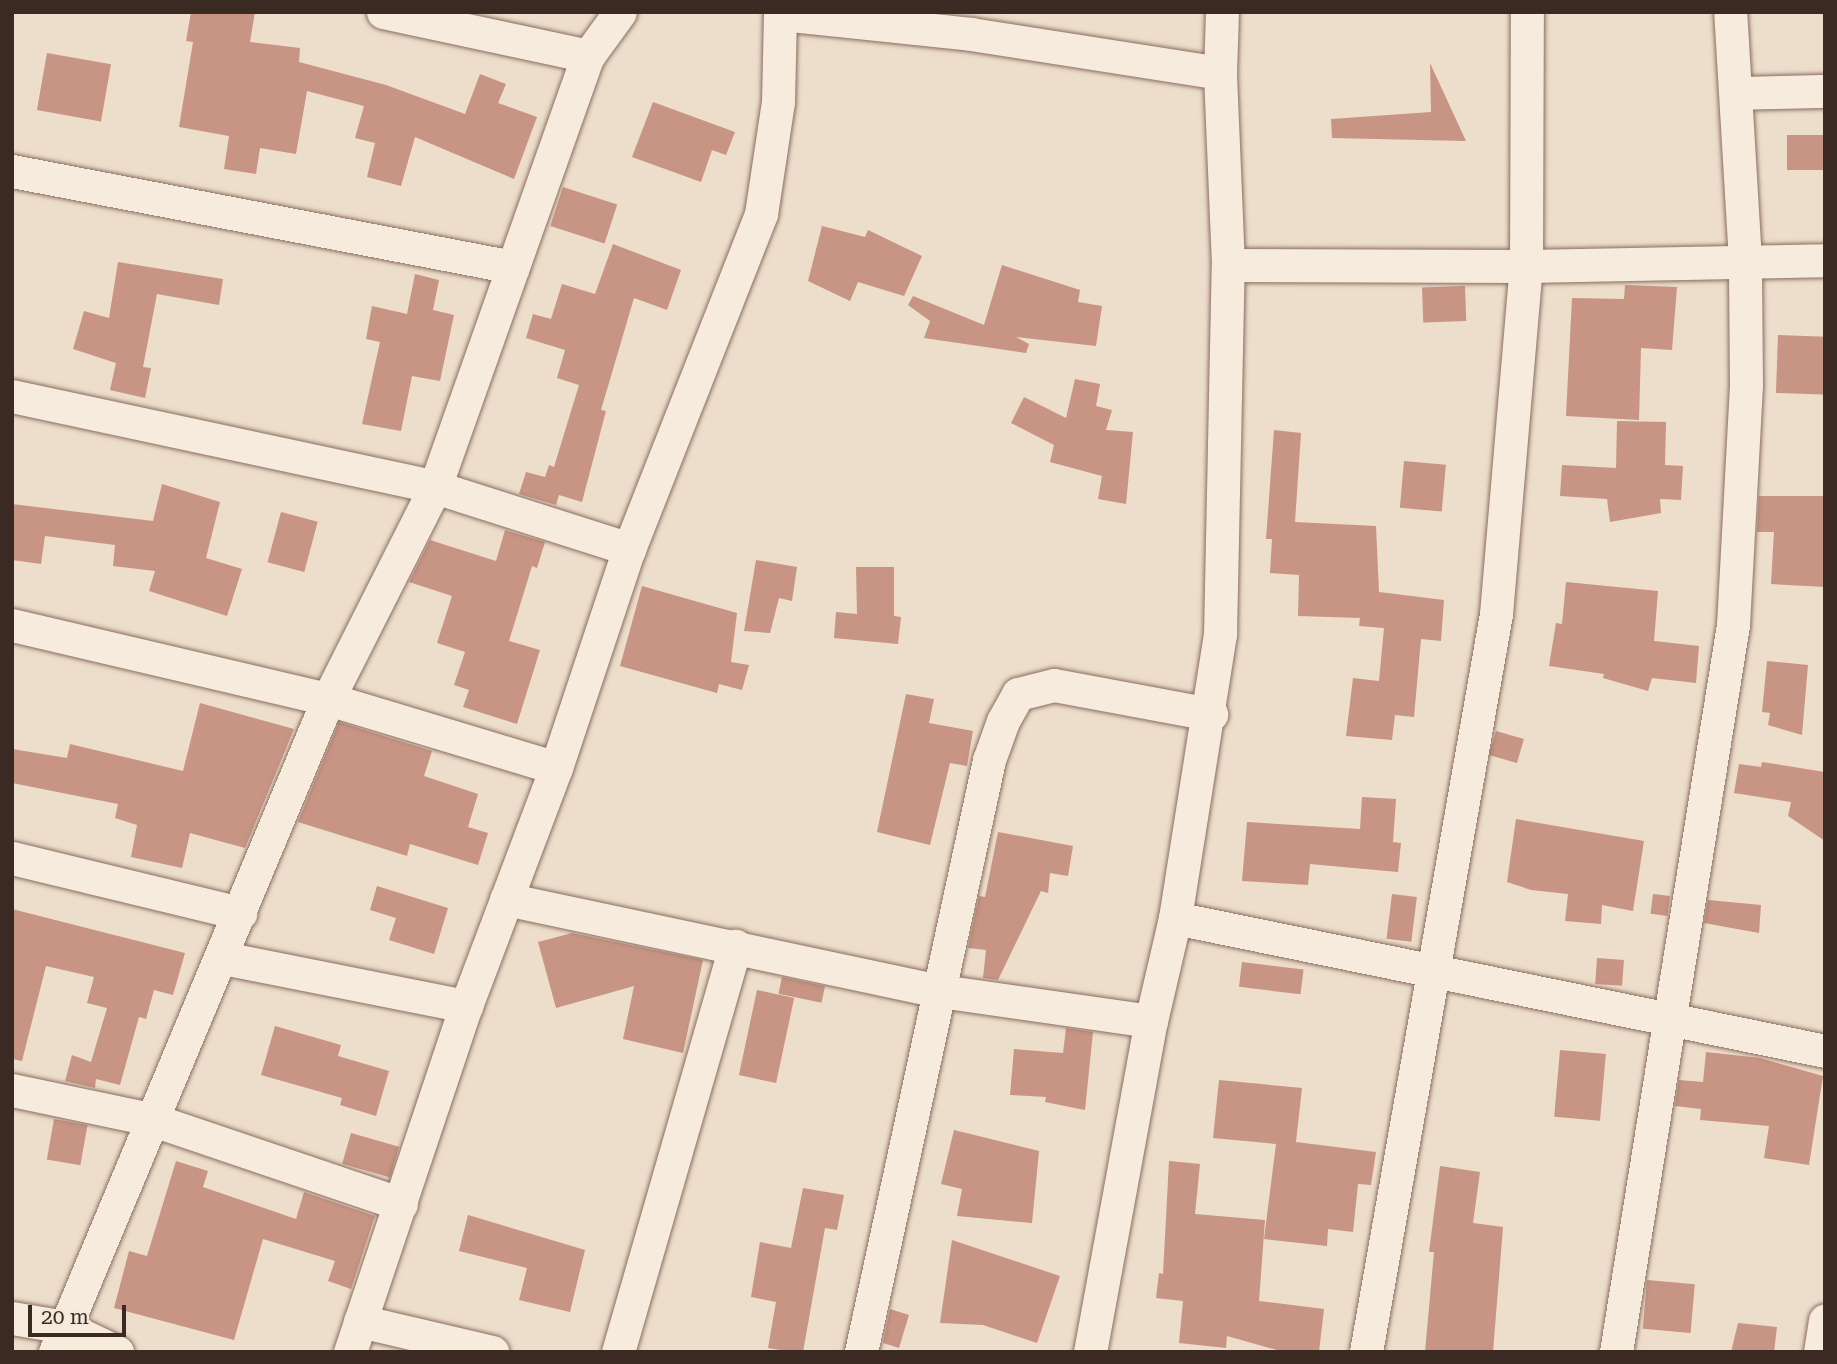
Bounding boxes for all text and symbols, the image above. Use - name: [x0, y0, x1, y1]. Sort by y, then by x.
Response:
- scale bar: [32, 1290, 130, 1334]
- text: 20 m: [41, 1305, 89, 1329]

